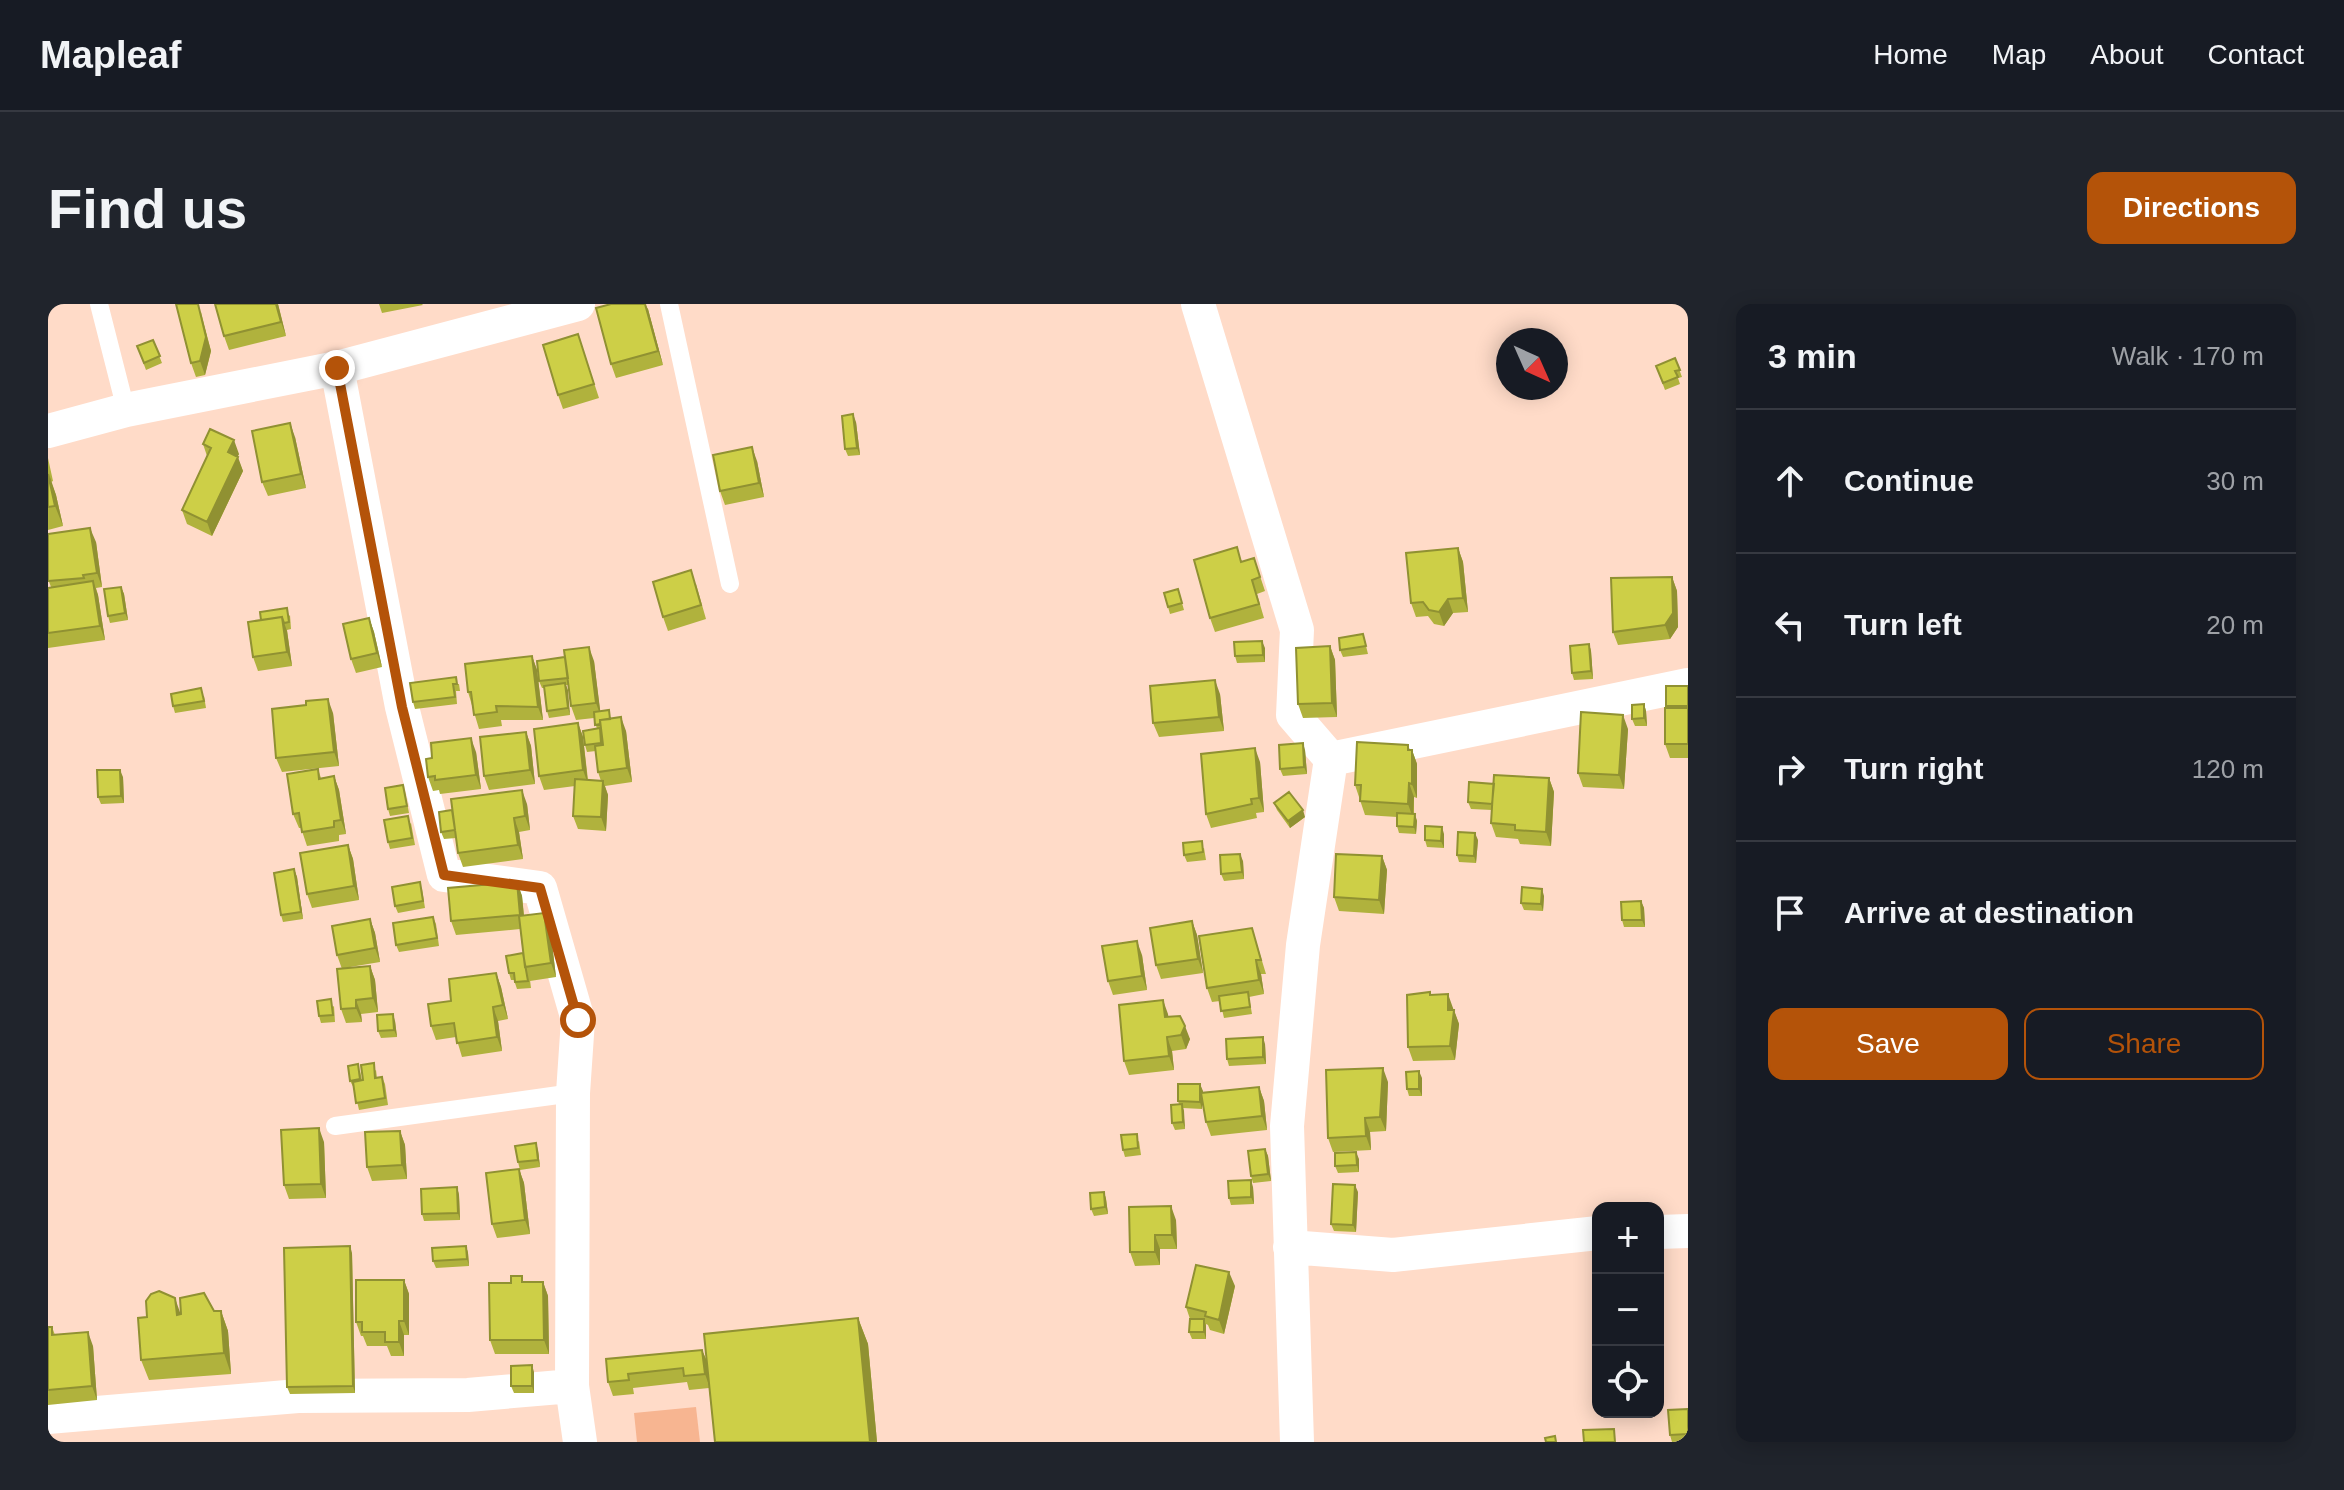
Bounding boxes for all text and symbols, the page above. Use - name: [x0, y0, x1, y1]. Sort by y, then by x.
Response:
- text: Mapleaf: [40, 34, 181, 76]
- text: Home: [1873, 39, 1948, 70]
- text: Map: [1992, 39, 2046, 70]
- text: About: [2090, 39, 2164, 70]
- text: Contact: [2208, 39, 2304, 70]
- button: Directions: [2087, 172, 2296, 244]
- text: Find us: [48, 177, 247, 240]
- north arrow: [1496, 328, 1568, 400]
- text: 3 min: [1768, 337, 1857, 375]
- text: Walk · 170 m: [2112, 341, 2264, 371]
- route end: [319, 350, 355, 386]
- icon: ahead: [1768, 459, 1812, 503]
- text: Continue: [1844, 464, 1974, 497]
- text: 30 m: [2206, 466, 2264, 496]
- icon: left: [1768, 603, 1812, 647]
- text: Turn left: [1844, 608, 1962, 641]
- text: 20 m: [2206, 610, 2264, 640]
- icon: right: [1768, 747, 1812, 791]
- text: Turn right: [1844, 752, 1983, 785]
- text: 120 m: [2192, 754, 2264, 784]
- icon: arrive: [1768, 891, 1812, 935]
- text: Arrive at destination: [1844, 896, 2134, 929]
- route start: [560, 1002, 596, 1038]
- button: Save: [1768, 1008, 2008, 1080]
- button: Share: [2024, 1008, 2264, 1080]
- map controls: [1592, 1202, 1664, 1418]
- button: +: [1592, 1202, 1664, 1274]
- button: −: [1592, 1274, 1664, 1346]
- button: locate: [1592, 1346, 1664, 1418]

